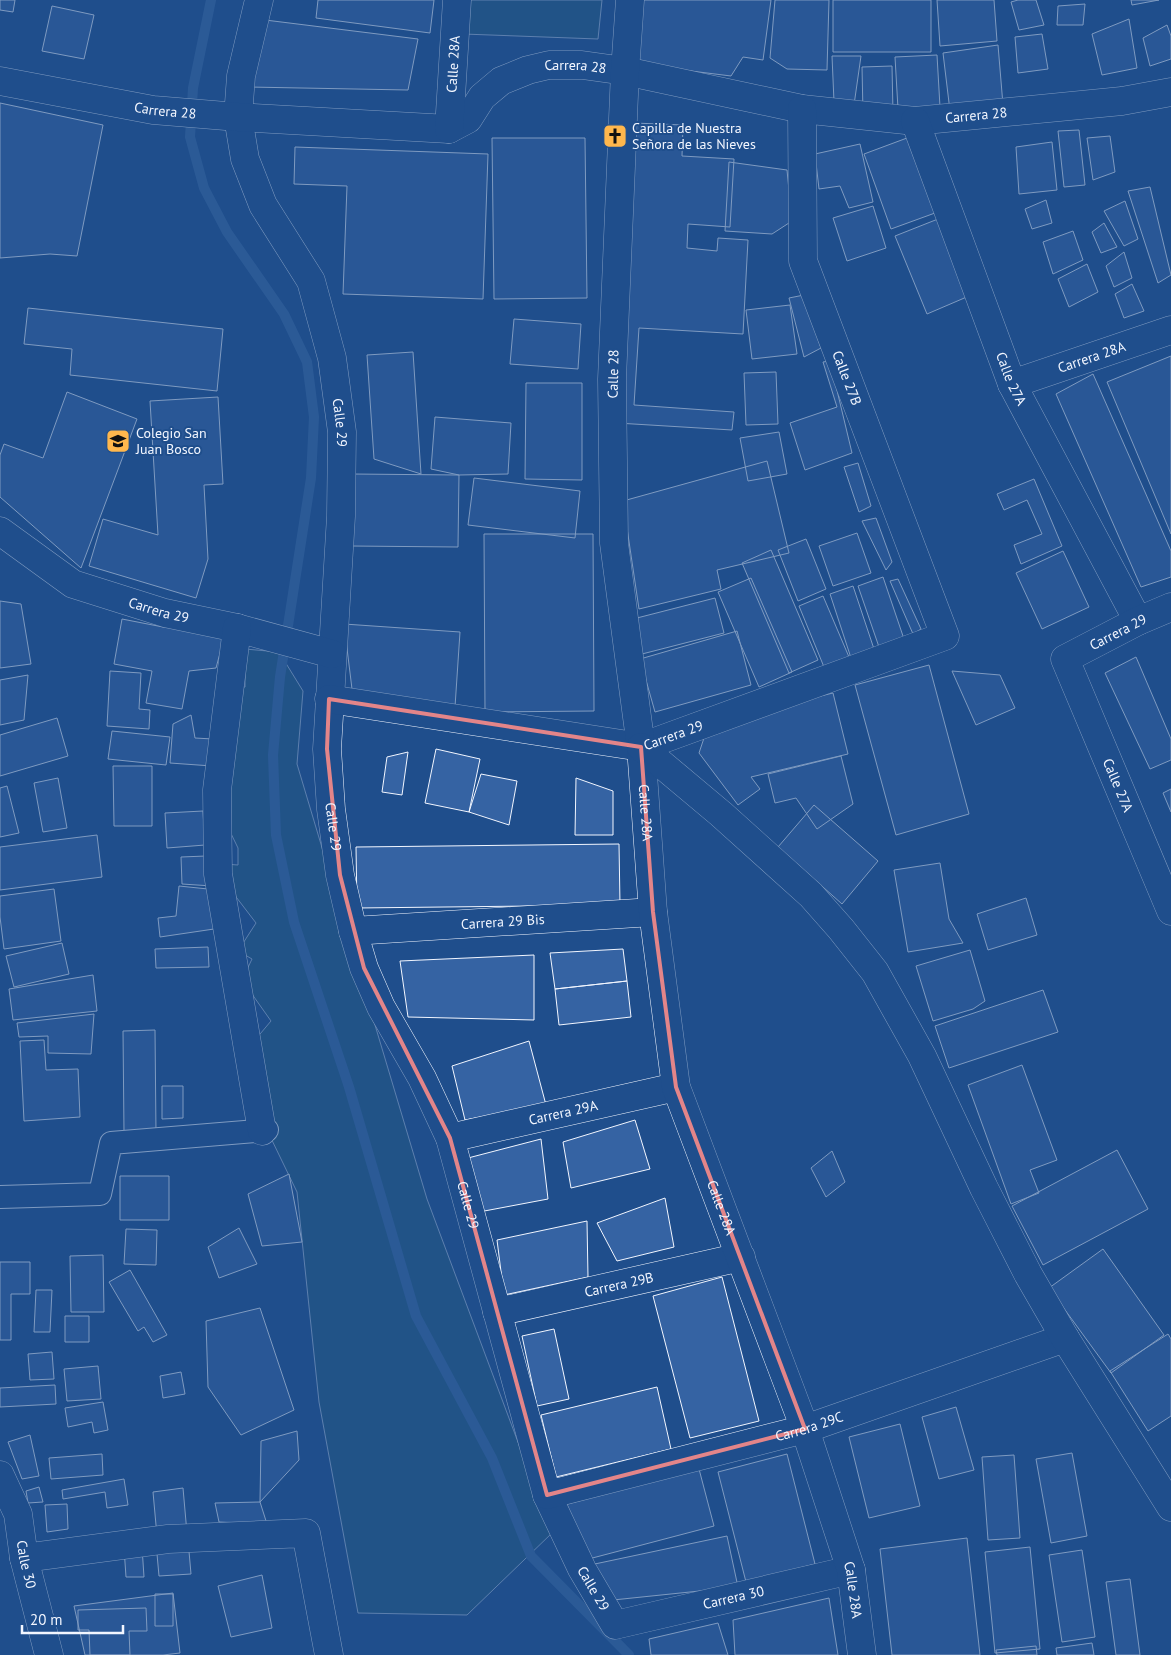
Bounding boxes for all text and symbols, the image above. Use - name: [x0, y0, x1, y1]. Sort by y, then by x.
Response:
- street label: Calle 28A: [442, 34, 464, 93]
- street label: Carrera 28: [542, 55, 608, 77]
- street label: Carrera 28: [133, 98, 197, 123]
- street label: Carrera 28: [944, 103, 1008, 127]
- place label: Capilla de Nuestra Señora de las Nieves: [632, 119, 756, 153]
- church icon: Capilla de Nuestra Señora de las Nieves: [602, 123, 628, 149]
- street label: Carrera 28A: [1055, 337, 1128, 377]
- street label: Calle 27B: [828, 348, 866, 408]
- street label: Calle 28: [604, 349, 622, 399]
- street label: Calle 27A: [992, 349, 1031, 409]
- street label: Calle 29: [329, 397, 351, 447]
- place label: Colegio San Juan Bosco: [135, 424, 207, 458]
- school or university icon: Colegio San Juan Bosco: [105, 428, 131, 454]
- street label: Carrera 29: [126, 593, 191, 627]
- street label: Carrera 29: [1086, 610, 1150, 654]
- street label: Carrera 29: [641, 716, 706, 754]
- street label: Calle 27A: [1099, 756, 1138, 815]
- street label: Calle 28A: [635, 783, 657, 843]
- street label: Calle 29: [322, 802, 346, 852]
- street label: Carrera 29 Bis: [460, 910, 545, 933]
- street label: Carrera 29A: [527, 1096, 600, 1129]
- street label: Calle 28A: [703, 1178, 740, 1238]
- street label: Calle 29: [453, 1179, 483, 1231]
- street label: Carrera 29B: [583, 1268, 655, 1301]
- street label: Carrera 29C: [773, 1407, 845, 1445]
- street label: Calle 30: [13, 1539, 41, 1591]
- street label: Calle 28A: [840, 1559, 866, 1620]
- street label: Calle 29: [573, 1563, 614, 1614]
- street label: Carrera 30: [701, 1581, 766, 1613]
- scale bar: [22, 1602, 124, 1634]
- text: 20 m: [30, 1610, 63, 1629]

